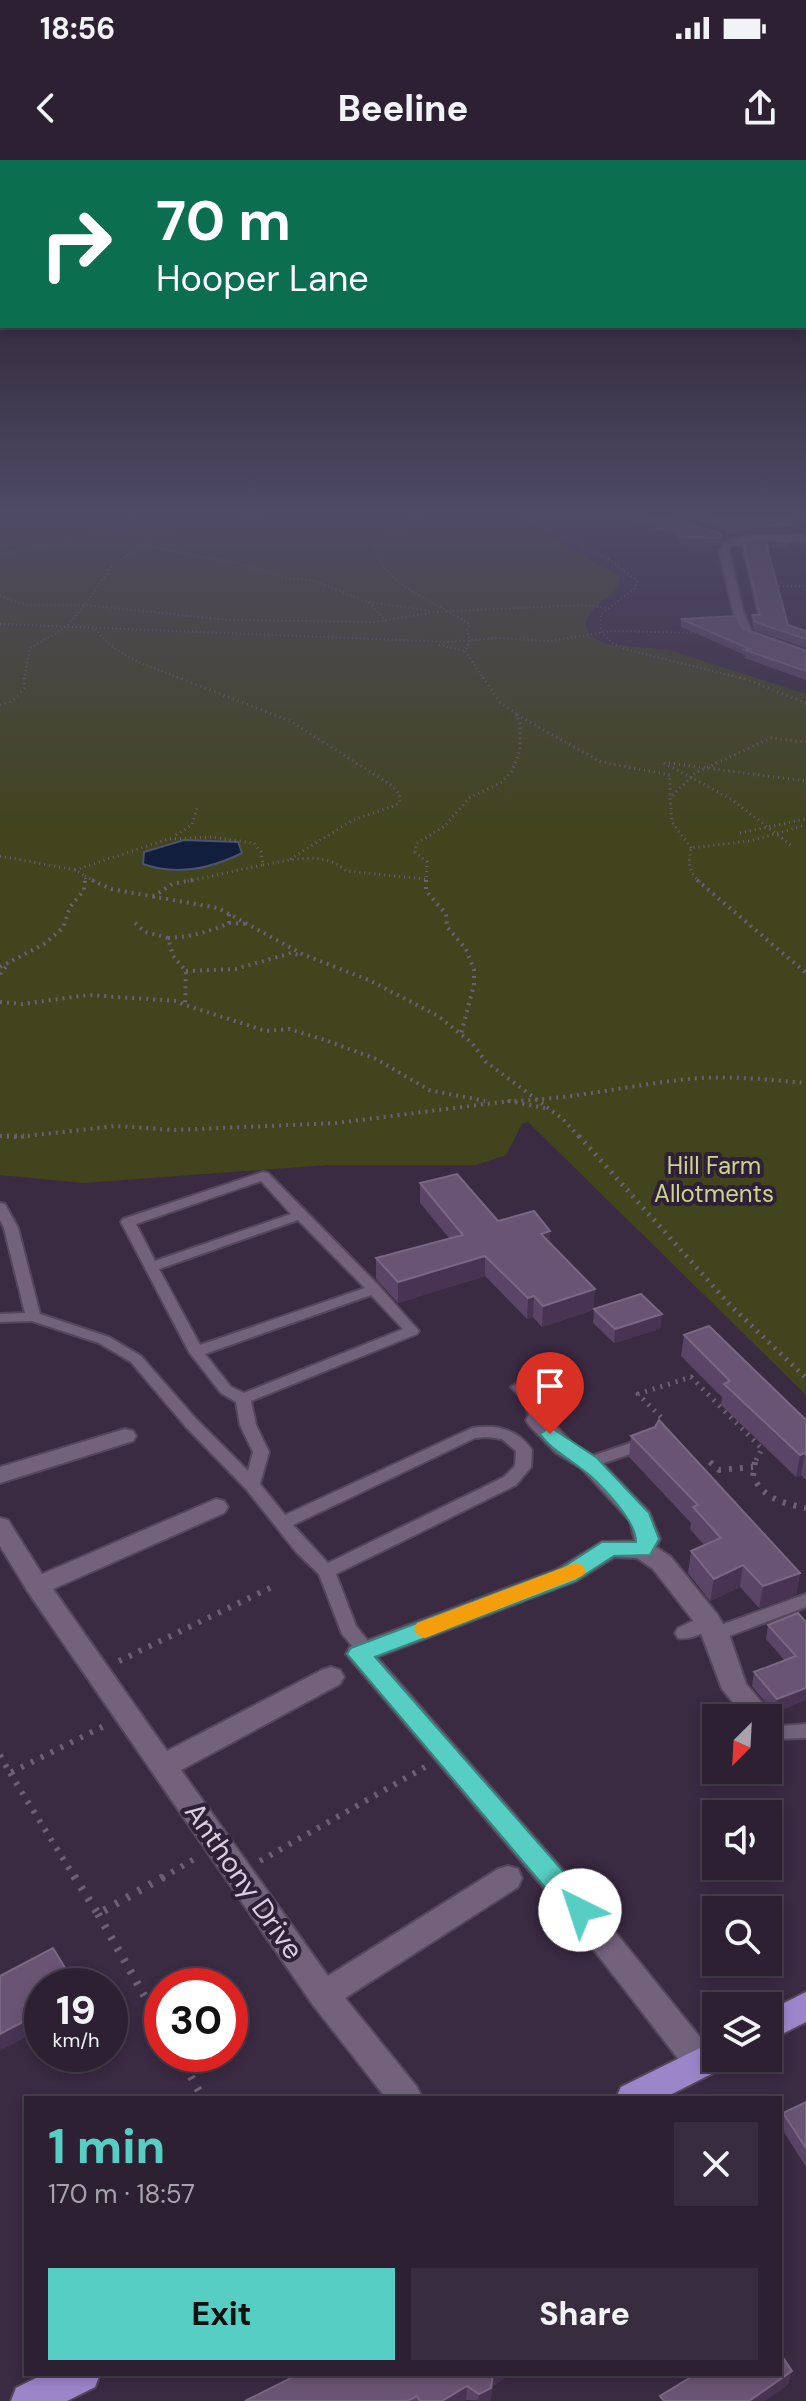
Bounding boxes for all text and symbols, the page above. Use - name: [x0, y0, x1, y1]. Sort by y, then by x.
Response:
- text: 18:56: [40, 9, 115, 48]
- text: Beeline: [338, 85, 468, 132]
- icon: back: [24, 86, 68, 130]
- icon: share: [738, 86, 782, 130]
- text: 70 m: [156, 184, 291, 257]
- icon: right: [24, 192, 128, 296]
- text: Hooper Lane: [156, 255, 369, 302]
- park label: Hill Farm Allotments: [654, 1150, 774, 1209]
- pin: [516, 1352, 584, 1434]
- icon: arrive: [528, 1364, 572, 1408]
- north arrow: [702, 1704, 782, 1784]
- map controls: [702, 1704, 782, 2072]
- street label: Anthony Drive: [176, 1795, 312, 1967]
- button: sound: [702, 1800, 782, 1880]
- position arrow: [538, 1868, 622, 1952]
- button: search: [702, 1896, 782, 1976]
- speed limit sign: 30: [144, 1968, 248, 2072]
- text: 19: [56, 1984, 96, 2036]
- button: layers: [702, 1992, 782, 2072]
- text: km/h: [52, 2027, 100, 2053]
- text: 1 min: [48, 2115, 165, 2178]
- button: close: [674, 2122, 758, 2206]
- text: 170 m · 18:57: [48, 2177, 195, 2211]
- button: Exit: [48, 2268, 395, 2360]
- button: Share: [411, 2268, 758, 2360]

